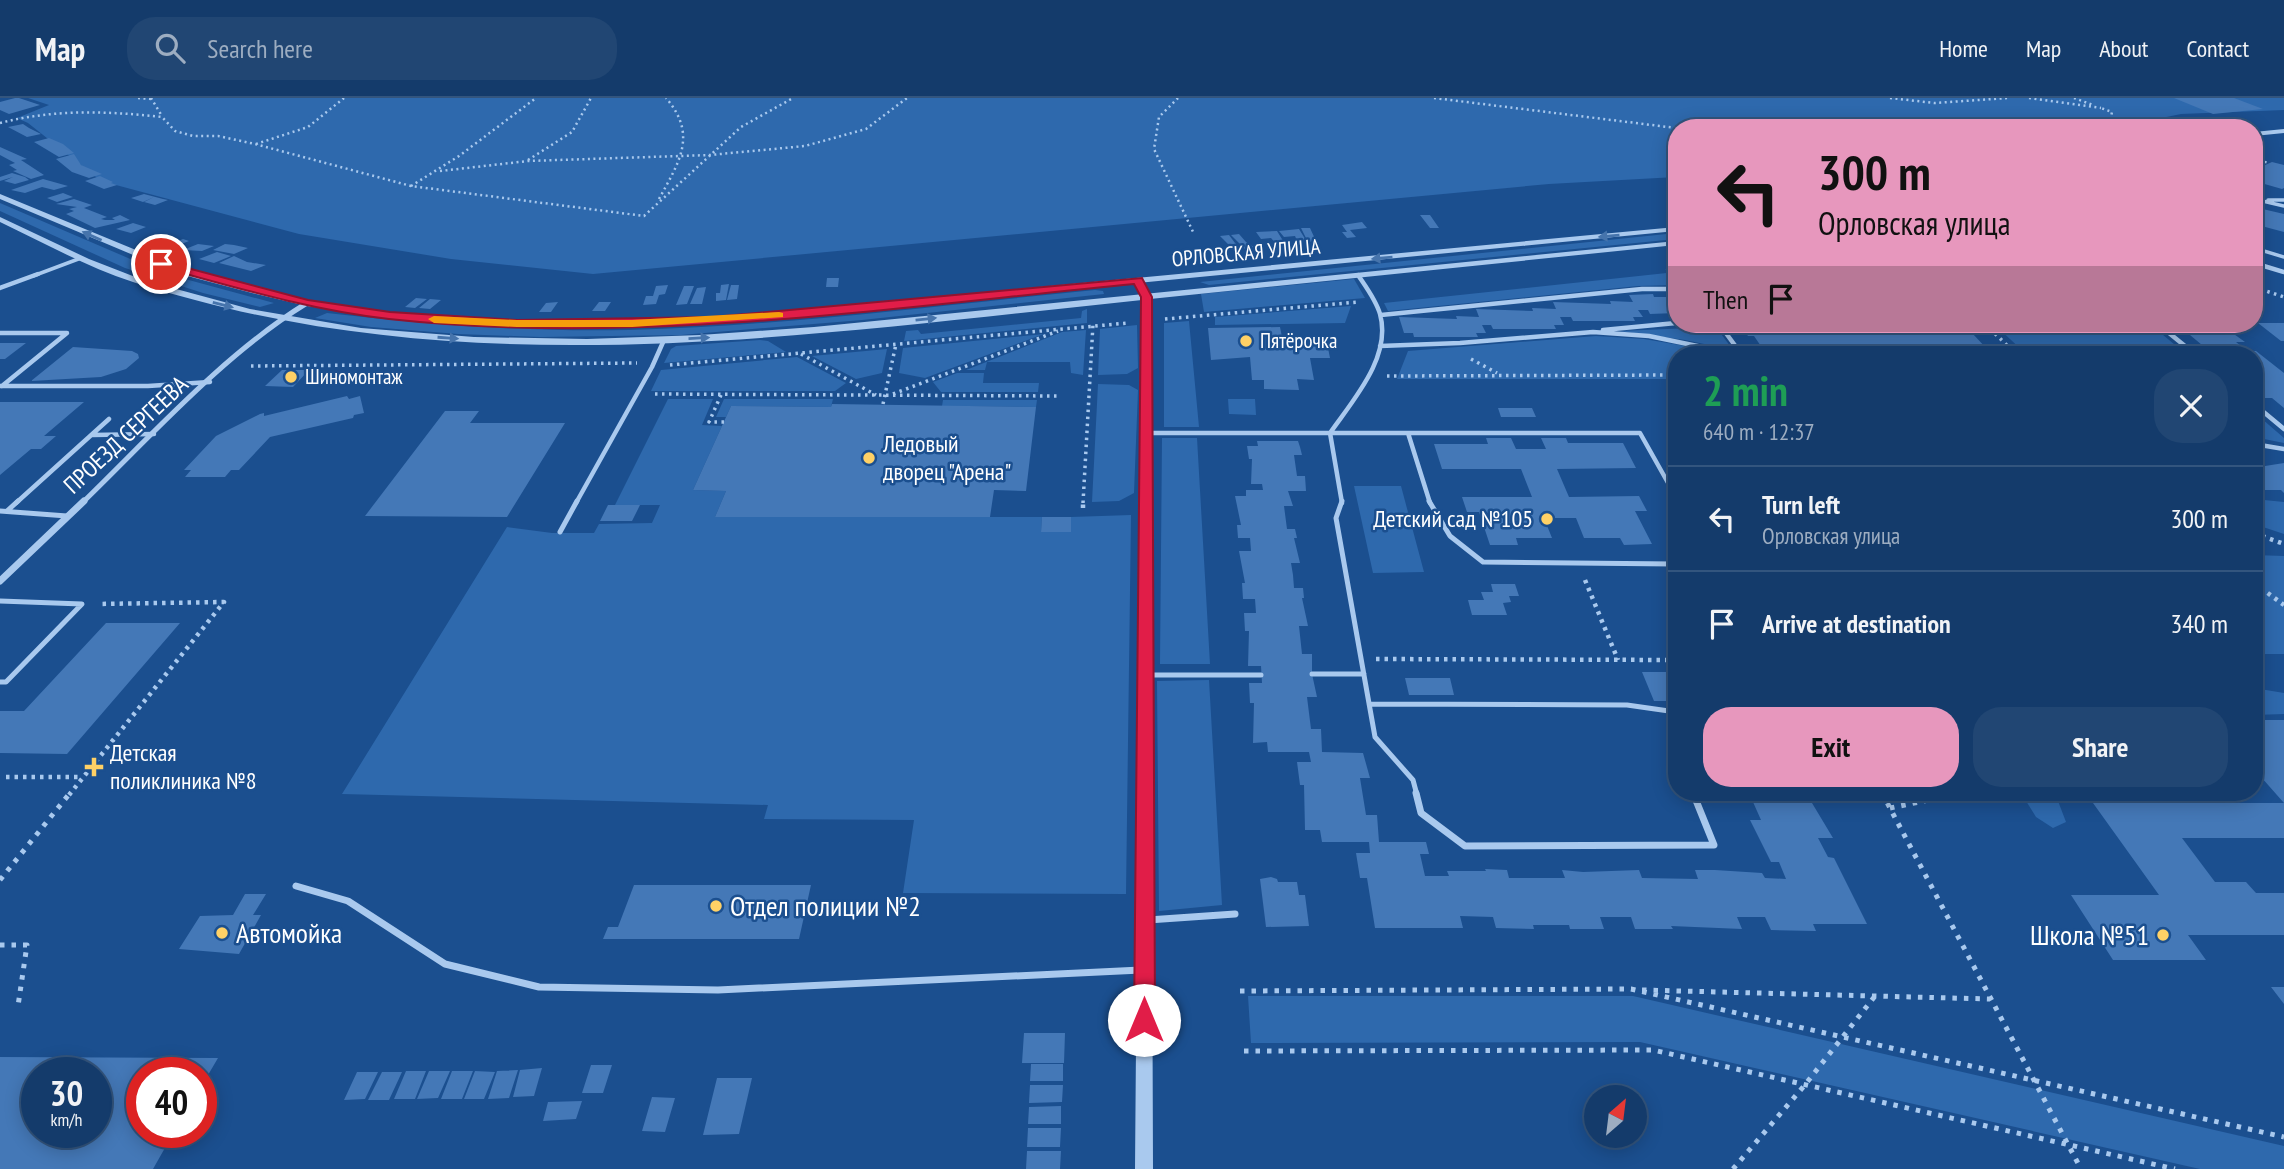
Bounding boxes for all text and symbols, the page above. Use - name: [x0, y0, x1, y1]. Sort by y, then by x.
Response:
- search box: [127, 17, 617, 80]
- text: Map: [35, 27, 85, 70]
- icon: search: [151, 29, 189, 67]
- text: Search here: [207, 32, 313, 65]
- text: Home: [1939, 33, 1988, 64]
- text: Map: [2026, 33, 2061, 64]
- text: About: [2099, 33, 2148, 64]
- text: Contact: [2186, 33, 2249, 64]
- text: 300 m: [1818, 140, 1931, 204]
- icon: left: [1703, 147, 1794, 238]
- text: Орловская улица: [1818, 202, 2010, 244]
- one-way arrow: [81, 230, 102, 241]
- one-way arrow: [1597, 231, 1619, 242]
- street label: ОРЛОВСКАЯ УЛИЦА: [1171, 233, 1321, 272]
- pin: [131, 234, 191, 294]
- icon: arrive: [142, 245, 180, 283]
- one-way arrow: [1371, 252, 1393, 263]
- icon: arrive: [1762, 280, 1800, 318]
- text: Then: [1703, 283, 1748, 316]
- one-way arrow: [212, 300, 234, 311]
- one-way arrow: [915, 313, 937, 324]
- place label: Пятёрочка: [1260, 327, 1337, 354]
- one-way arrow: [689, 332, 711, 343]
- one-way arrow: [437, 333, 459, 344]
- marker: Пятёрочка: [1238, 333, 1254, 349]
- place label: Шиномонтаж: [305, 363, 403, 390]
- text: 2 min: [1703, 363, 1788, 418]
- street label: ПРОЕЗД СЕРГЕЕВА: [57, 369, 195, 500]
- marker: Шиномонтаж: [283, 369, 299, 385]
- button: close: [2154, 369, 2228, 443]
- text: 640 m · 12:37: [1703, 417, 1815, 446]
- place label: Ледовый дворец "Арена": [882, 428, 1011, 487]
- marker: Ледовый дворец "Арена": [861, 450, 877, 466]
- text: Turn left: [1762, 488, 1840, 521]
- icon: left: [1703, 500, 1741, 538]
- text: 300 m: [2170, 502, 2228, 535]
- place label: Детский сад №105: [1373, 503, 1533, 534]
- marker: Детский сад №105: [1539, 511, 1555, 527]
- text: Орловская улица: [1762, 521, 1900, 550]
- icon: arrive: [1703, 605, 1741, 643]
- text: Arrive at destination: [1762, 607, 1951, 640]
- text: 340 m: [2170, 607, 2228, 640]
- button: Exit: [1703, 707, 1959, 787]
- button: Share: [1973, 707, 2228, 787]
- place label: Детская поликлиника №8: [110, 737, 257, 796]
- marker: Детская поликлиника №8: [84, 757, 104, 777]
- place label: Отдел полиции №2: [730, 887, 921, 924]
- marker: Отдел полиции №2: [708, 898, 724, 914]
- place label: Автомойка: [236, 914, 342, 951]
- place label: Школа №51: [2030, 916, 2149, 953]
- marker: Автомойка: [214, 925, 230, 941]
- marker: Школа №51: [2155, 927, 2171, 943]
- position arrow: [1107, 983, 1181, 1057]
- speed limit sign: 40: [126, 1057, 217, 1148]
- text: 30: [50, 1070, 83, 1116]
- north arrow: [1584, 1085, 1647, 1148]
- map controls: [1584, 1085, 1647, 1148]
- text: km/h: [51, 1108, 82, 1131]

